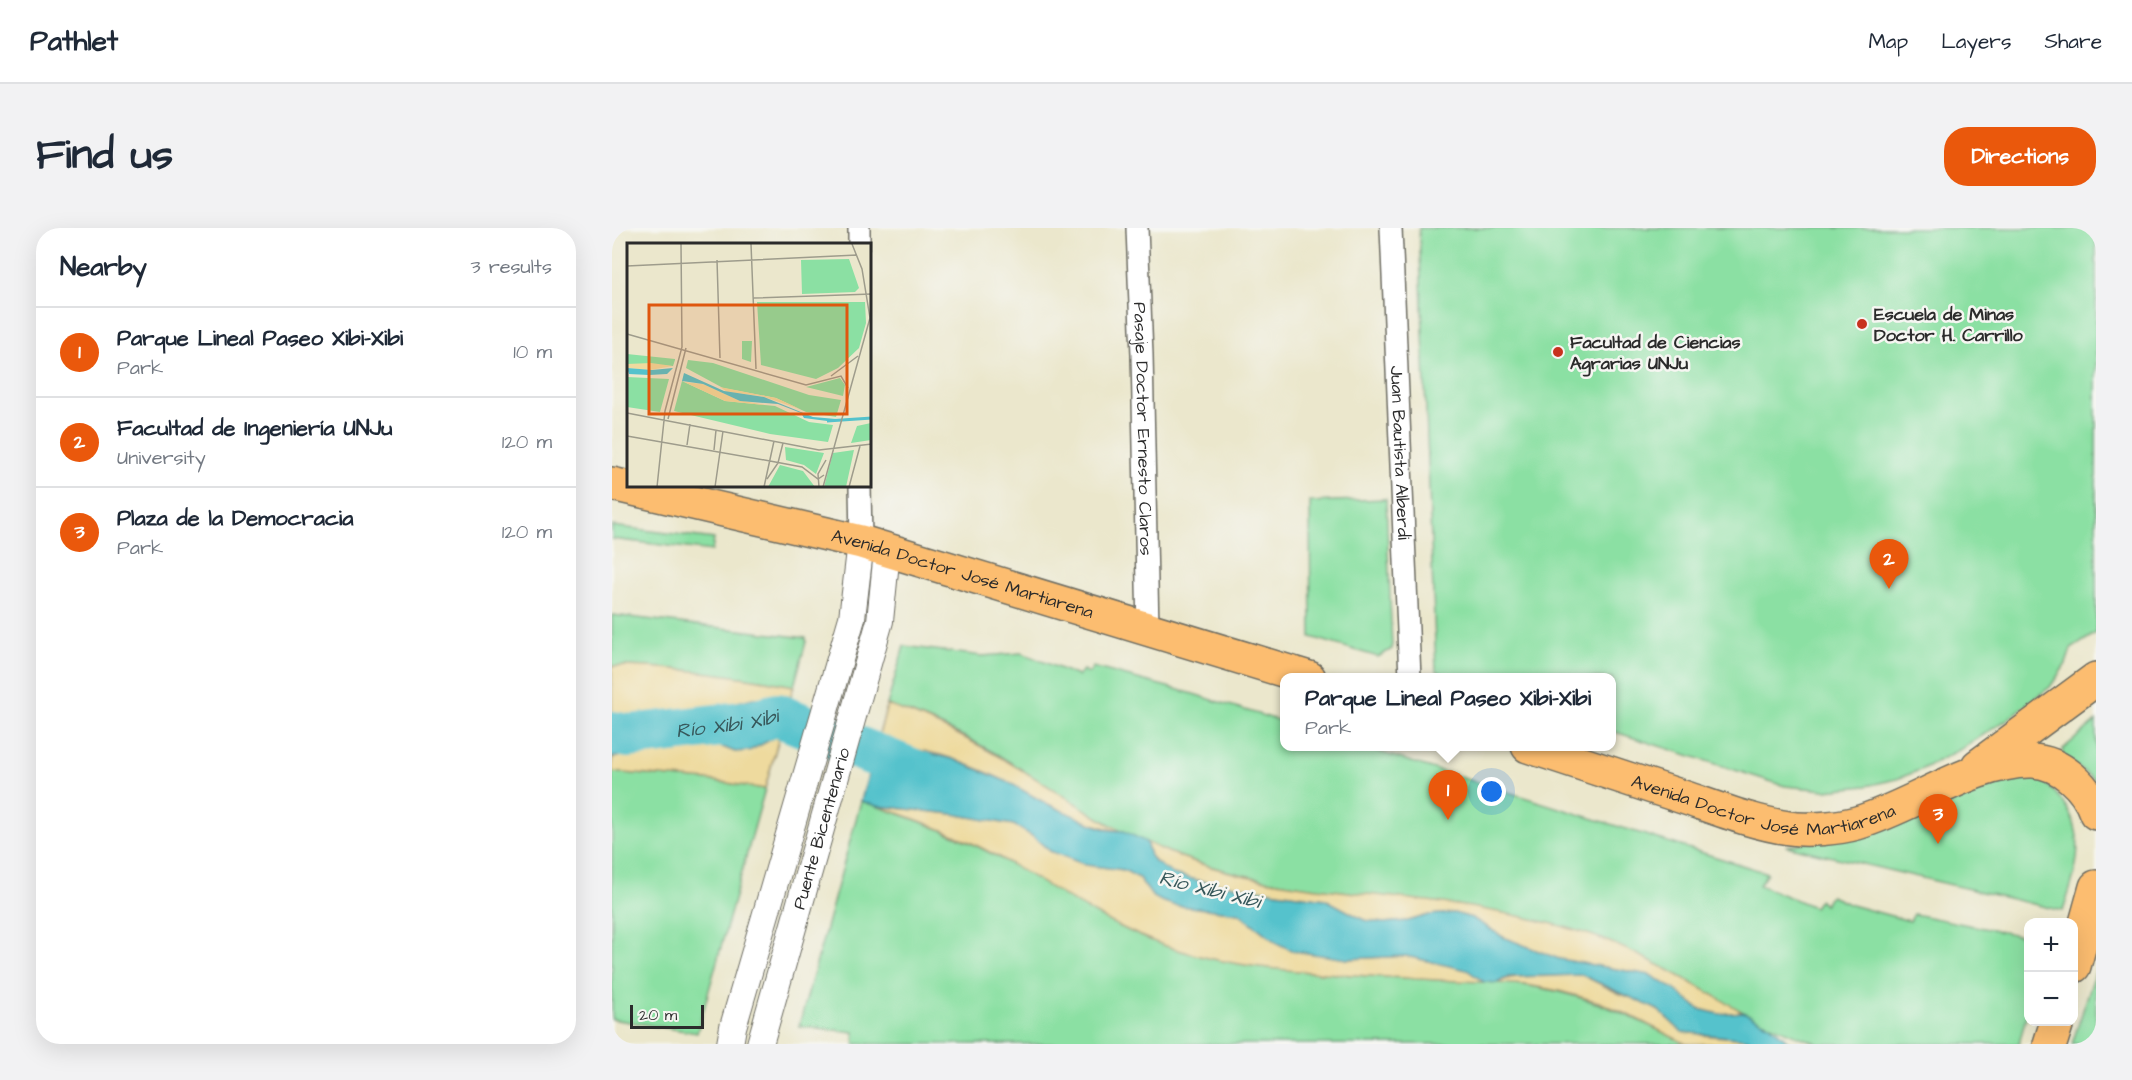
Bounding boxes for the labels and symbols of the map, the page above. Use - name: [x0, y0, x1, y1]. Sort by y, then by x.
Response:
- inset map: [627, 243, 872, 488]
- street label: Pasaje Doctor Ernesto Claros: [1127, 302, 1158, 556]
- place label: Escuela de Minas Doctor H. Carrillo: [1874, 302, 2024, 348]
- marker: Escuela de Minas Doctor H. Carrillo: [1855, 317, 1869, 331]
- place label: Facultad de Ciencias Agrarias UNJu: [1570, 330, 1741, 377]
- marker: Facultad de Ciencias Agrarias UNJu: [1551, 345, 1565, 359]
- street label: Juan Bautista Alberdi: [1384, 365, 1416, 541]
- street label: Avenida Doctor José Martiarena: [829, 524, 1097, 625]
- pin: 2: [1870, 540, 1908, 589]
- water label: Río Xibi Xibi: [674, 702, 784, 745]
- street label: Puente Bicentenario: [787, 745, 856, 913]
- street label: Avenida Doctor José Martiarena: [1628, 769, 1899, 842]
- pin: 1: [1428, 770, 1468, 820]
- your location: [1477, 777, 1506, 806]
- pin: 3: [1918, 794, 1958, 844]
- water label: Río Xibi Xibi: [1156, 864, 1266, 917]
- scale bar: [630, 1002, 704, 1030]

